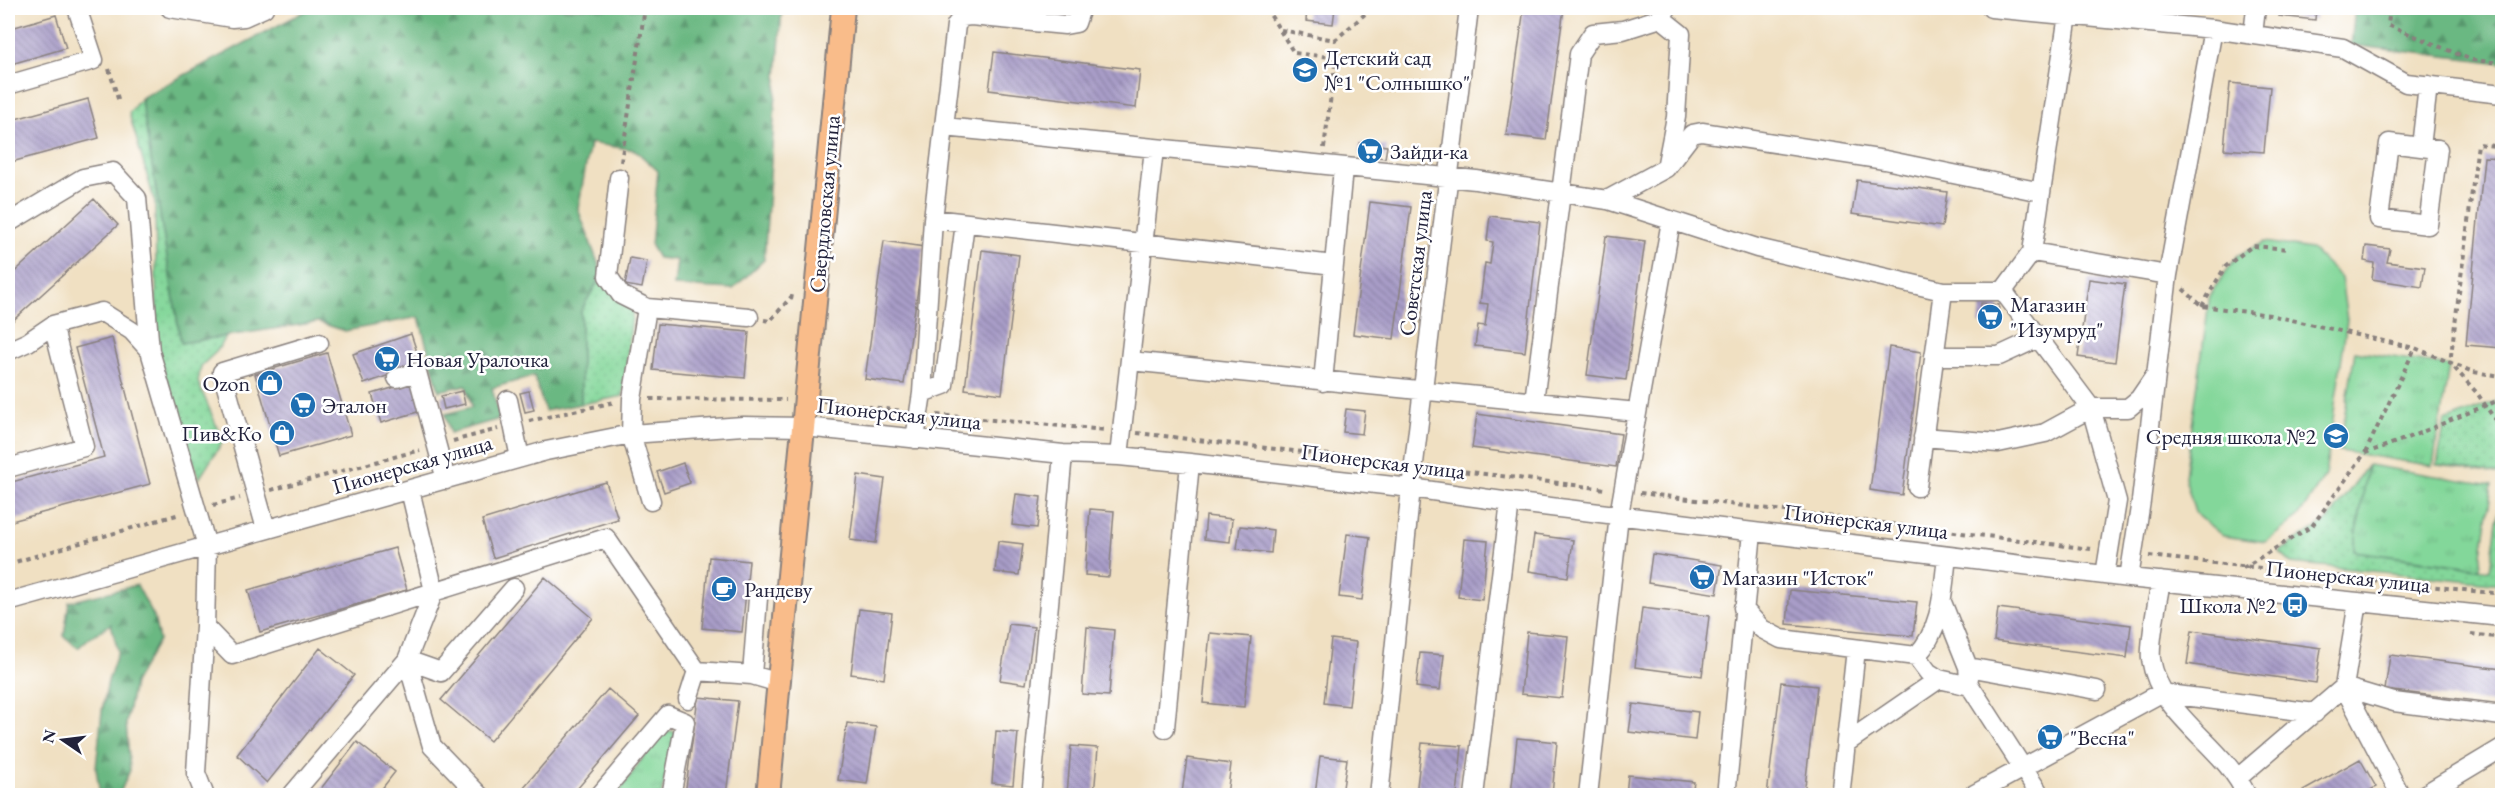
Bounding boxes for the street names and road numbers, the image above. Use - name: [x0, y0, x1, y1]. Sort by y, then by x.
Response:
- street label: Свердловская улица: [802, 114, 847, 294]
- street label: Советская улица: [1392, 188, 1439, 338]
- street label: Пионерская улица: [815, 390, 983, 437]
- street label: Пионерская улица: [329, 428, 496, 501]
- street label: Пионерская улица: [1299, 437, 1467, 486]
- street label: Пионерская улица: [1782, 497, 1950, 546]
- street label: Пионерская улица: [2264, 553, 2432, 600]

